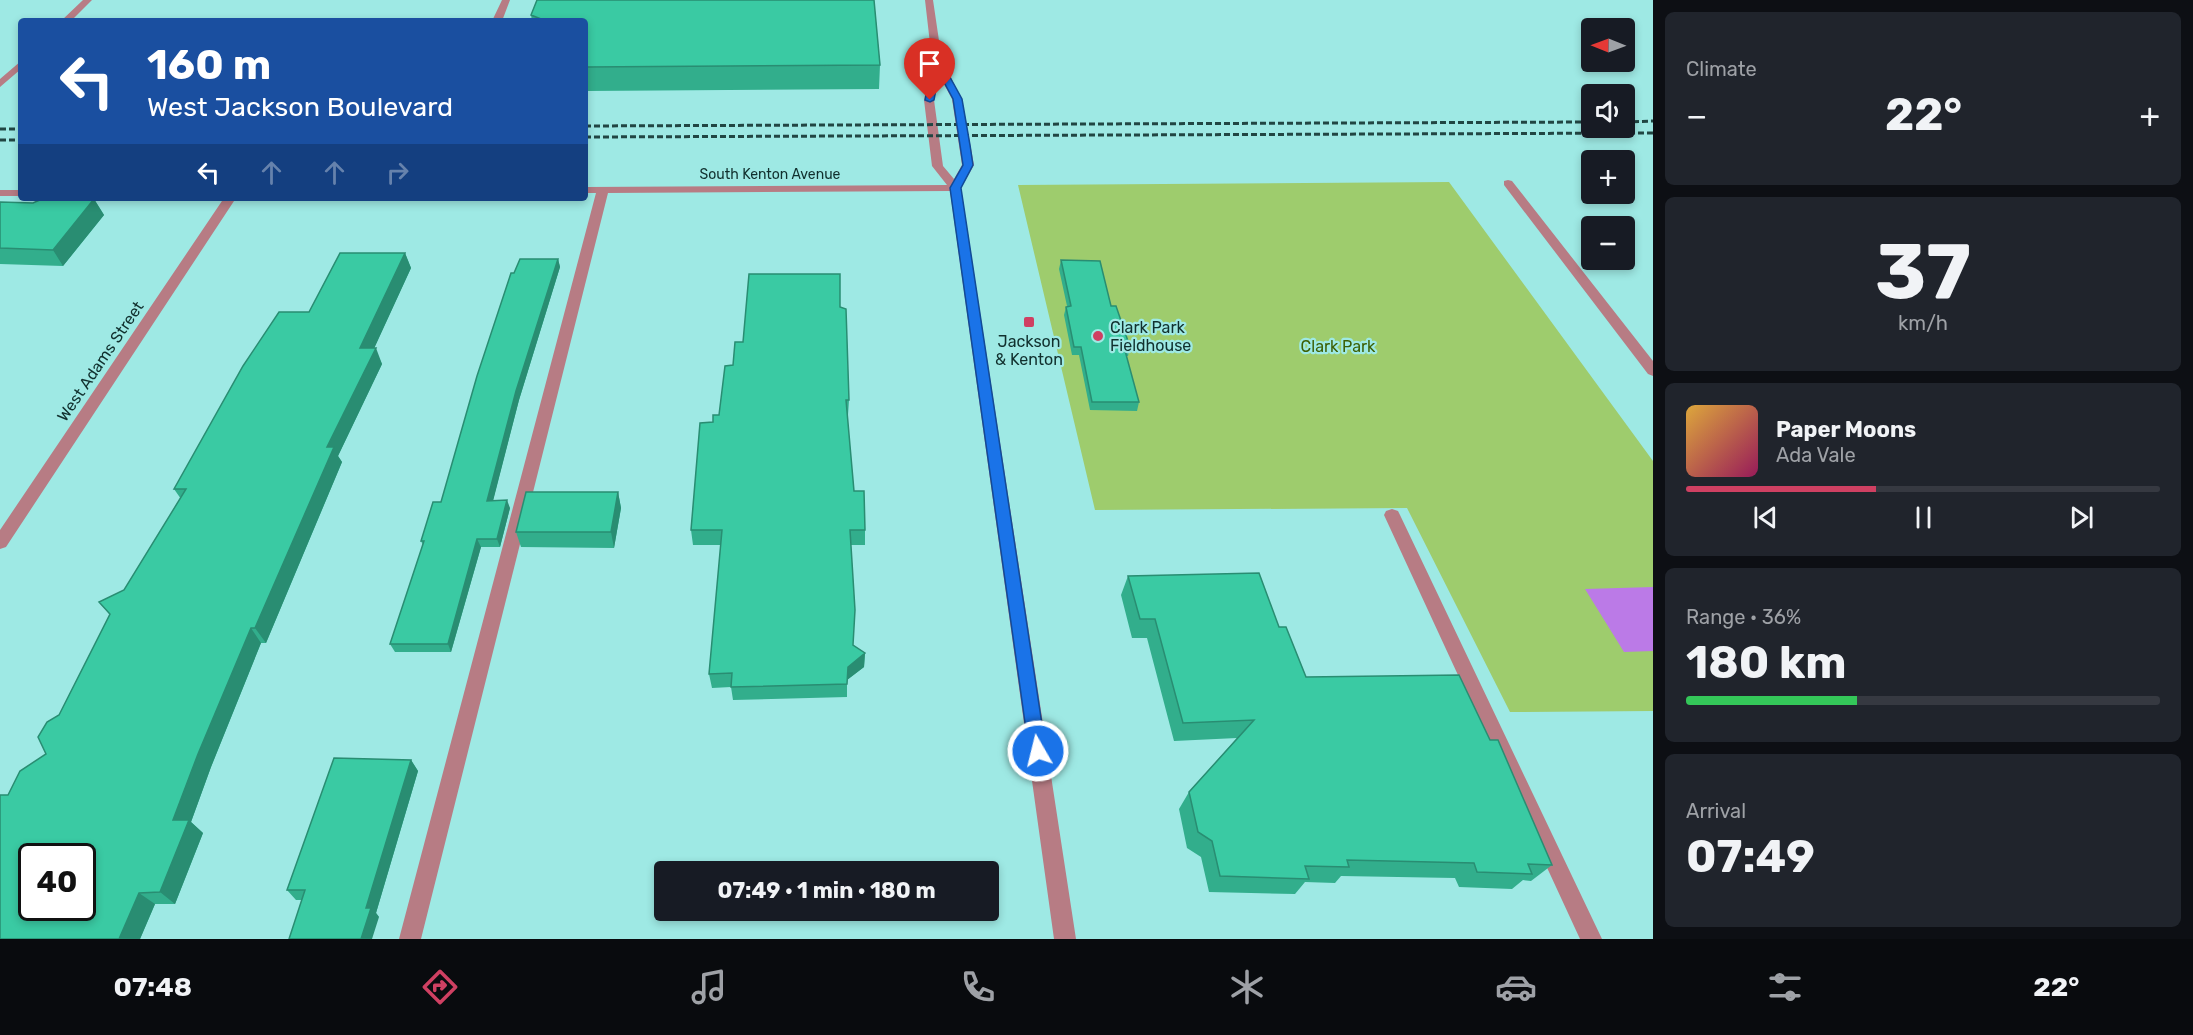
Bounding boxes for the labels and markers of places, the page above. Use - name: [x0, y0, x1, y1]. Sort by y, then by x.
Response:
- pin: [904, 38, 955, 100]
- marker: Jackson & Kenton: [1022, 315, 1036, 329]
- place label: Clark Park Fieldhouse: [1110, 318, 1191, 355]
- marker: Clark Park Fieldhouse: [1091, 329, 1105, 343]
- place label: Jackson & Kenton: [995, 332, 1063, 369]

